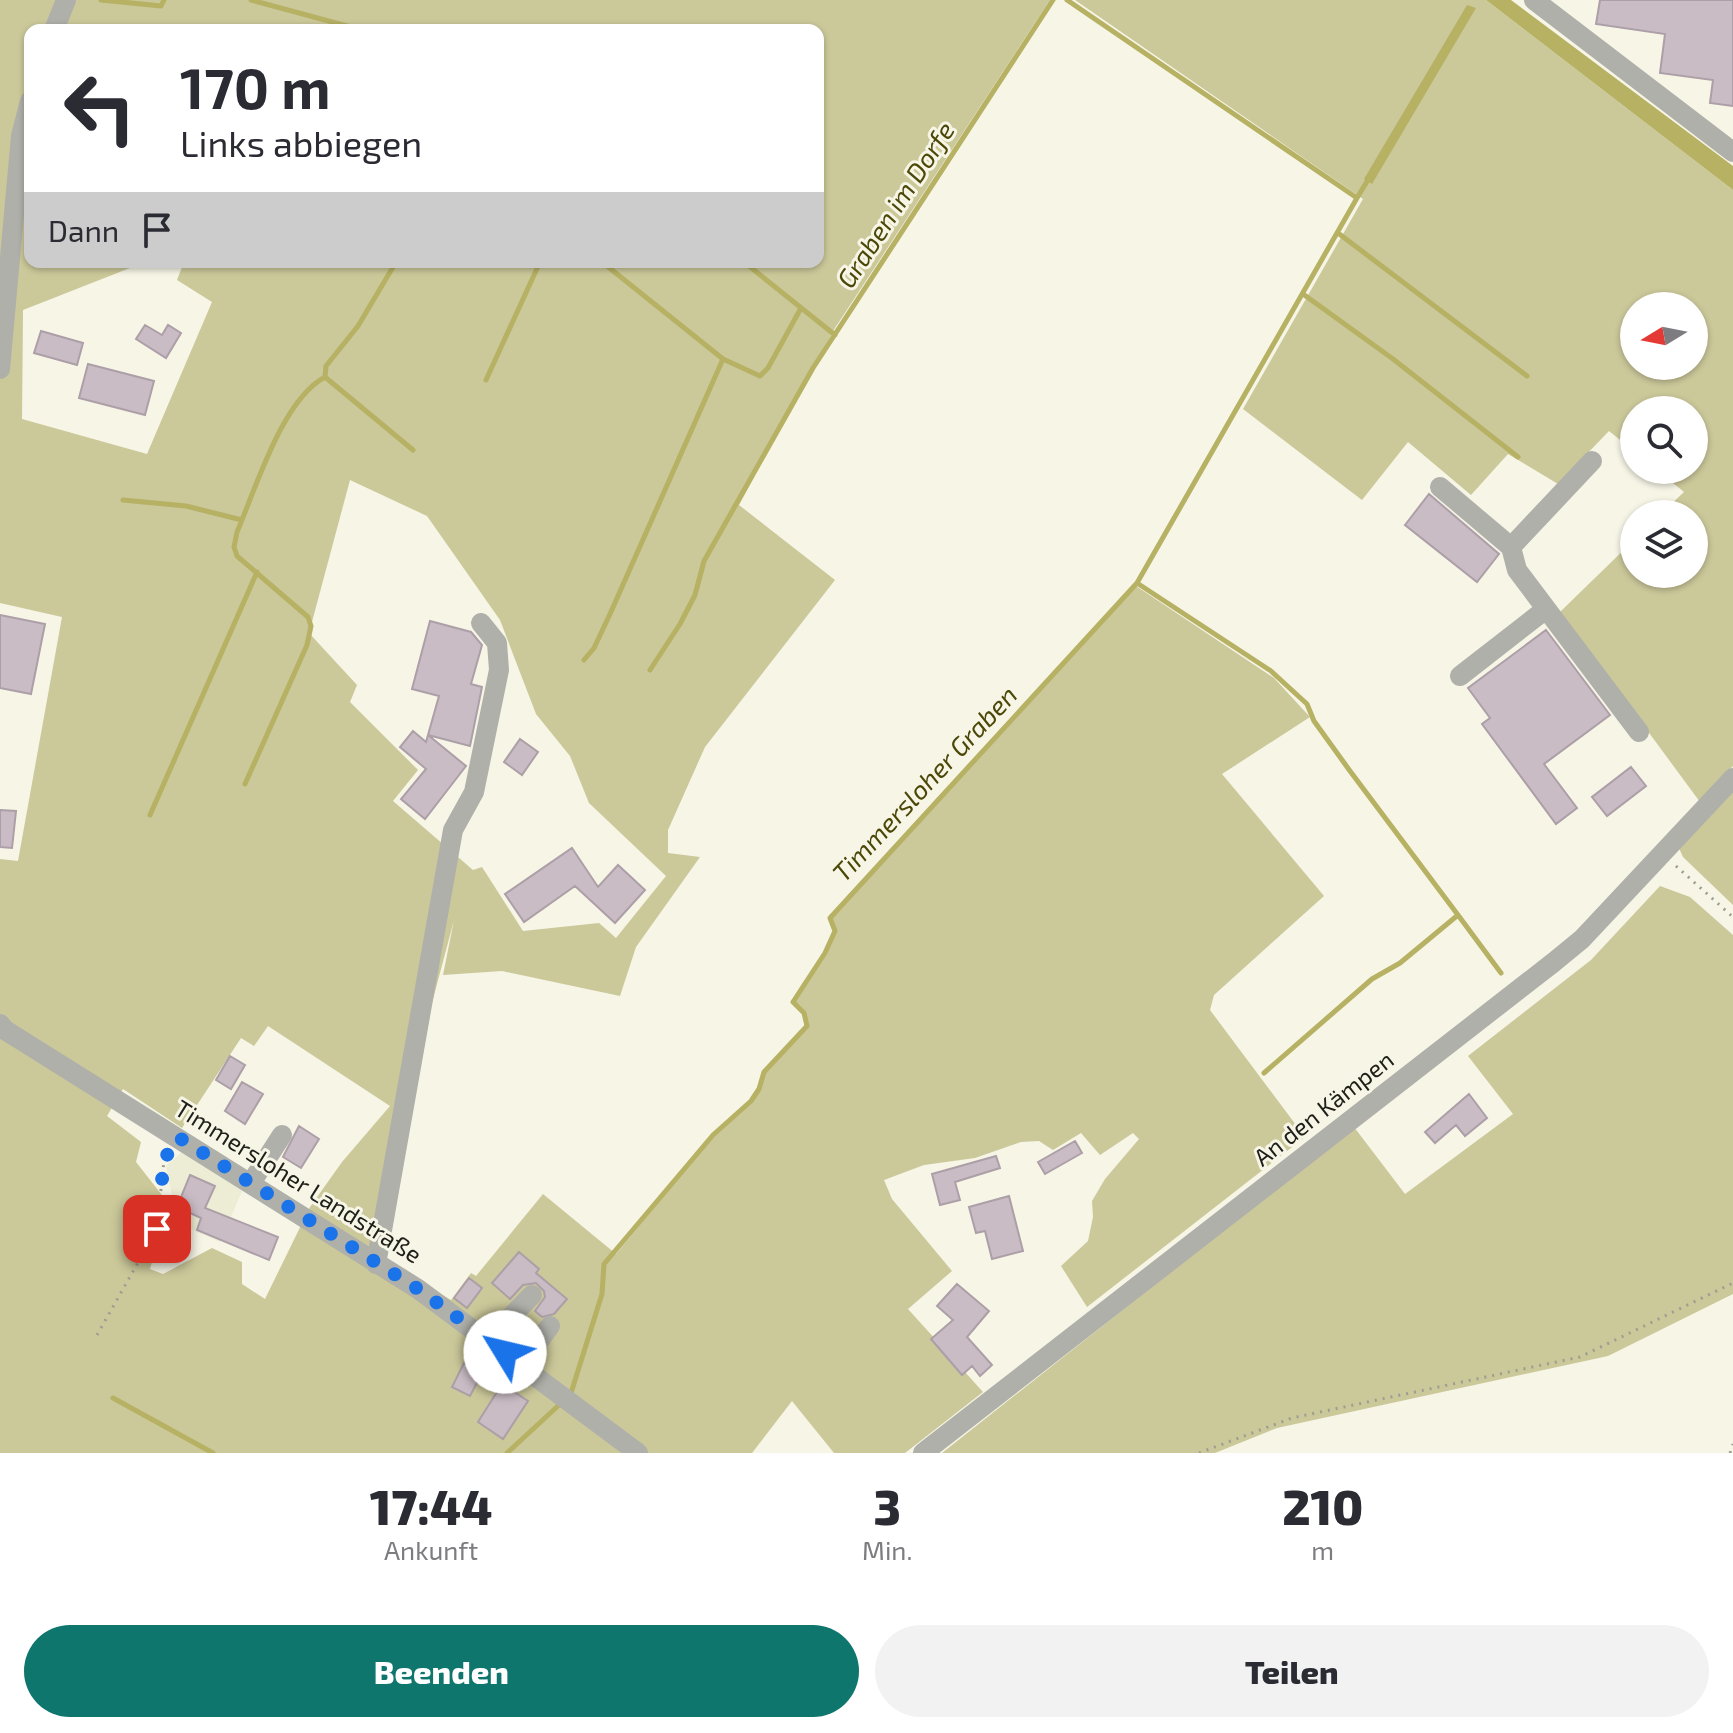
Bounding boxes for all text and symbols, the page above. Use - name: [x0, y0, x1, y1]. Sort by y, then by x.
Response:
- text: 170 m: [180, 53, 331, 120]
- icon: left: [48, 56, 152, 160]
- water label: Graben im Dorfe: [830, 115, 960, 293]
- text: Links abbiegen: [180, 121, 422, 164]
- icon: arrive: [135, 208, 179, 252]
- text: Dann: [48, 212, 119, 248]
- north arrow: [1620, 292, 1708, 380]
- map controls: [1620, 292, 1708, 588]
- button: search: [1620, 396, 1708, 484]
- button: layers: [1620, 500, 1708, 588]
- water label: Timmersloher Graben: [825, 679, 1023, 887]
- street label: An den Kämpen: [1247, 1044, 1399, 1171]
- street label: Timmersloher Landstraße: [170, 1093, 427, 1269]
- pin: [123, 1195, 191, 1263]
- icon: arrive: [135, 1207, 179, 1251]
- position arrow: [463, 1310, 547, 1394]
- text: 17:44: [370, 1477, 492, 1535]
- text: 3: [873, 1477, 901, 1535]
- text: 210: [1282, 1477, 1363, 1535]
- text: Ankunft: [384, 1534, 478, 1565]
- text: Min.: [862, 1534, 912, 1565]
- text: m: [1311, 1534, 1334, 1565]
- button: Beenden: [24, 1625, 859, 1717]
- button: Teilen: [875, 1625, 1709, 1717]

